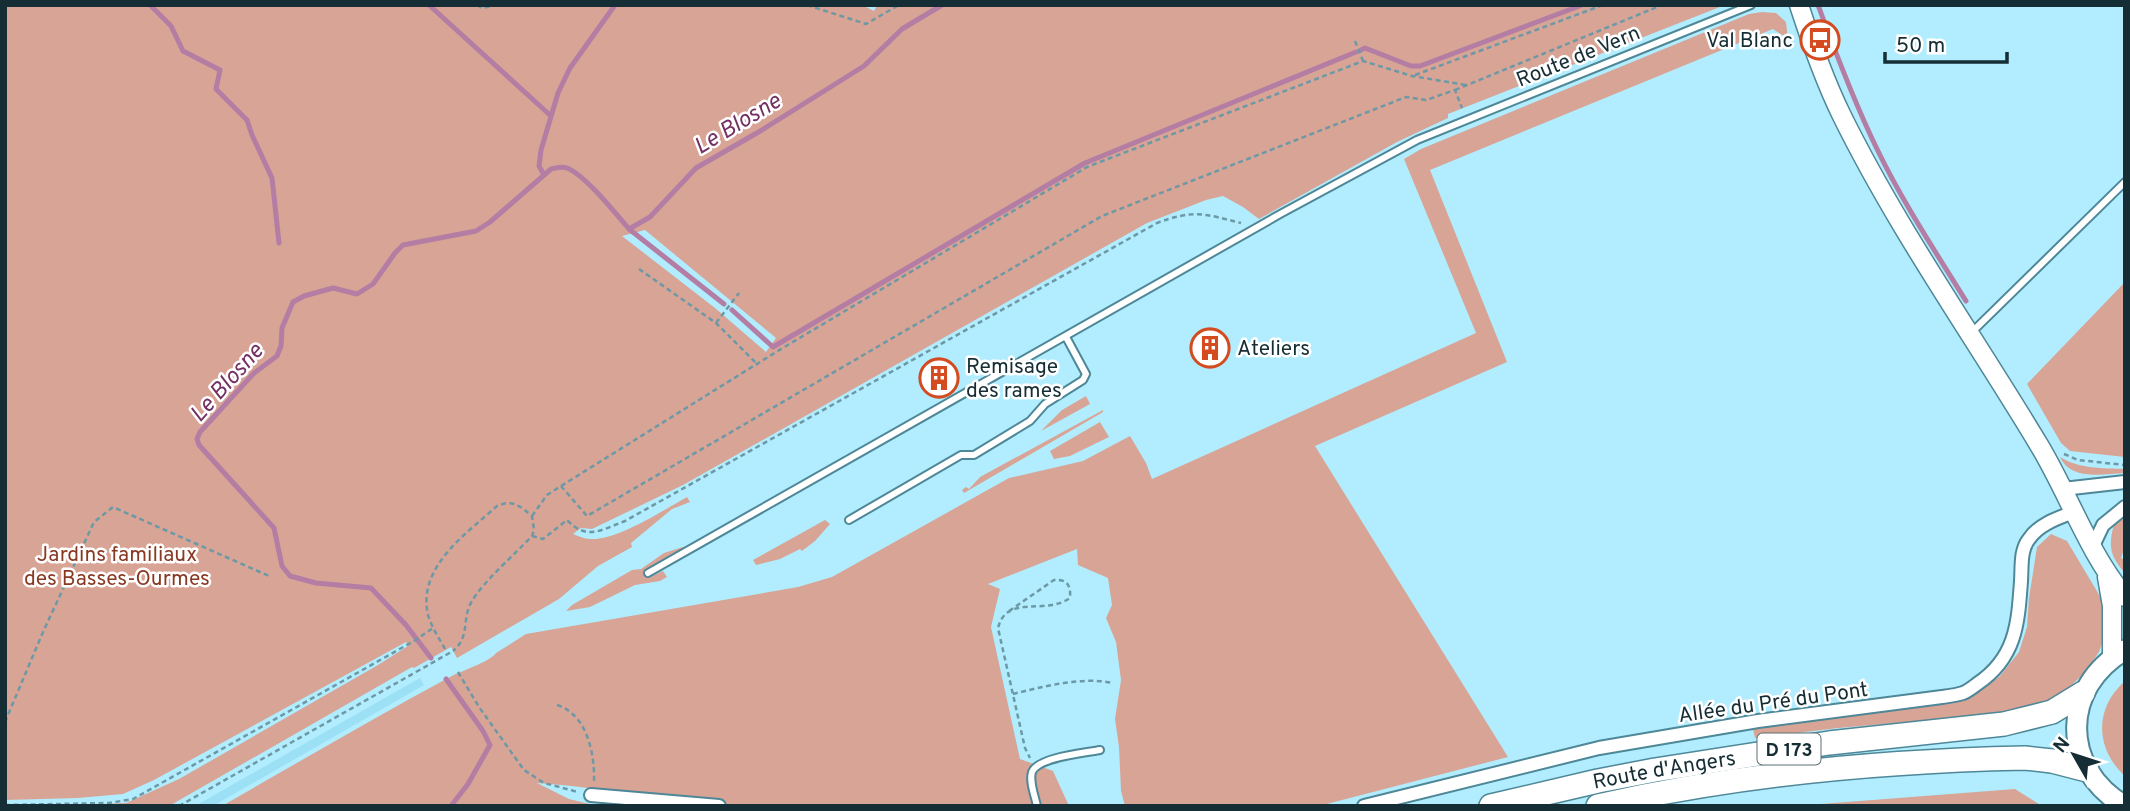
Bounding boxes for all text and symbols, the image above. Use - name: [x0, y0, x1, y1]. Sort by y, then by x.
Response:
- bus stop icon: Val Blanc: [1799, 19, 1841, 61]
- street label: Route de Vern: [1513, 20, 1644, 94]
- scale bar: [1885, 21, 2008, 65]
- place label: Val Blanc: [1706, 28, 1793, 55]
- text: 50 m: [1896, 33, 1945, 60]
- water label: Le Blosne: [689, 87, 788, 162]
- building icon: Ateliers: [1189, 327, 1231, 369]
- place label: Ateliers: [1237, 336, 1310, 363]
- water label: Le Blosne: [185, 337, 272, 429]
- place label: Remisage des rames: [966, 354, 1062, 405]
- building icon: Remisage des rames: [918, 357, 960, 399]
- park label: Jardins familiaux des Basses-Ourmes: [24, 542, 210, 593]
- street label: Allée du Pré du Pont: [1677, 677, 1870, 730]
- north arrow: [2039, 720, 2109, 790]
- text: N: [2049, 733, 2076, 758]
- road number: D 173: [1758, 734, 1820, 764]
- street label: Route d'Angers: [1591, 746, 1738, 797]

